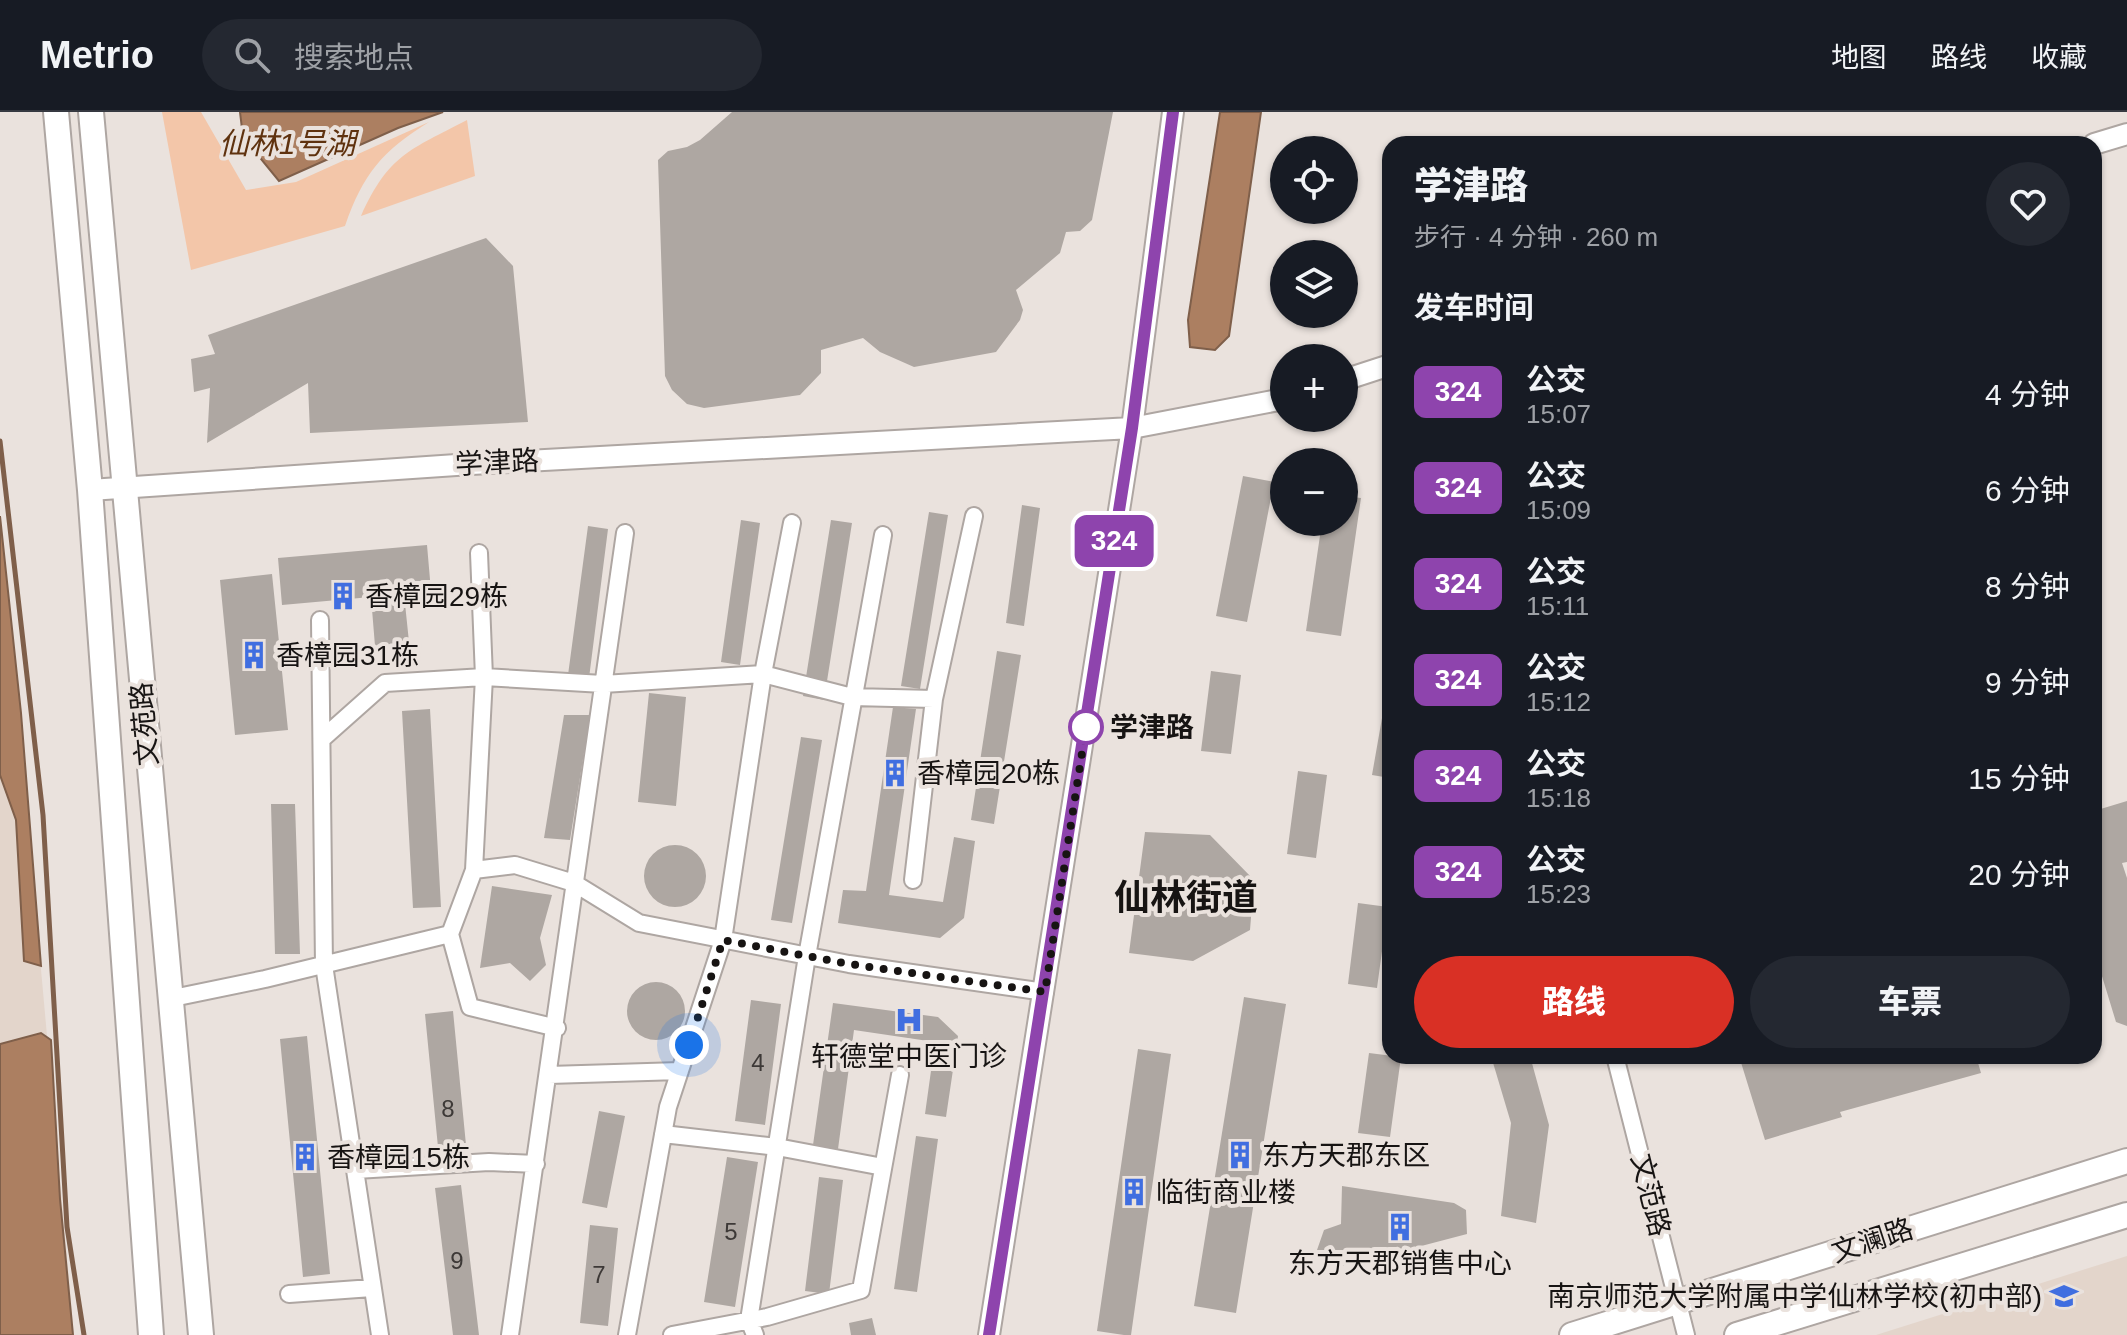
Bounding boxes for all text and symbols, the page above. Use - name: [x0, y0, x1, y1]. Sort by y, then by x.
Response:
- search box: [202, 19, 762, 91]
- icon: search: [230, 33, 274, 77]
- text: Metrio: [40, 34, 154, 76]
- text: 搜索地点: [294, 41, 414, 74]
- text: 地图: [1831, 42, 1887, 73]
- text: 路线: [1931, 42, 1987, 73]
- text: 收藏: [2031, 42, 2087, 73]
- water label: 仙林1号湖: [219, 127, 359, 160]
- map controls: [1270, 136, 1358, 536]
- button: locate: [1270, 136, 1358, 224]
- button: heart: [1986, 162, 2070, 246]
- text: 学津路: [1414, 165, 1528, 207]
- text: 步行 · 4 分钟 · 260 m: [1414, 222, 1658, 252]
- button: layers: [1270, 240, 1358, 328]
- text: 发车时间: [1414, 291, 1534, 324]
- button: +: [1270, 344, 1358, 432]
- text: 公交: [1526, 363, 1586, 396]
- text: 324: [1435, 376, 1481, 407]
- text: 4 分钟: [1985, 378, 2070, 411]
- text: 15:07: [1526, 399, 1591, 429]
- street label: 学津路: [454, 445, 540, 480]
- button: −: [1270, 448, 1358, 536]
- text: 公交: [1526, 459, 1586, 492]
- text: 324: [1435, 472, 1481, 503]
- text: 6 分钟: [1985, 474, 2070, 507]
- text: 15:09: [1526, 495, 1591, 525]
- line badge: 324: [1068, 515, 1160, 567]
- text: 324: [1091, 525, 1137, 556]
- text: 公交: [1526, 555, 1586, 588]
- text: 324: [1435, 568, 1481, 599]
- text: 8 分钟: [1985, 570, 2070, 603]
- building icon: 香樟园29栋: [328, 581, 358, 611]
- place label: 香樟园29栋: [365, 581, 508, 612]
- text: 15:11: [1526, 591, 1589, 621]
- building icon: 香樟园31栋: [239, 640, 269, 670]
- place label: 香樟园31栋: [276, 640, 419, 671]
- text: 公交: [1526, 651, 1586, 684]
- text: 324: [1435, 664, 1481, 695]
- text: 9 分钟: [1985, 666, 2070, 699]
- street label: 文苑路: [125, 681, 164, 767]
- text: 15:12: [1526, 687, 1591, 717]
- marker: 学津路: [1069, 710, 1103, 744]
- place label: 学津路: [1110, 712, 1194, 743]
- text: 公交: [1526, 747, 1586, 780]
- building icon: 香樟园20栋: [880, 758, 910, 788]
- place label: 香樟园20栋: [917, 758, 1060, 789]
- text: 324: [1435, 760, 1481, 791]
- text: 15 分钟: [1968, 762, 2070, 795]
- text: 15:18: [1526, 783, 1591, 813]
- text: 公交: [1526, 843, 1586, 876]
- text: 324: [1435, 856, 1481, 887]
- text: 20 分钟: [1968, 858, 2070, 891]
- district label: 仙林街道: [1114, 877, 1258, 918]
- text: 15:23: [1526, 879, 1591, 909]
- button: 路线: [1414, 956, 1734, 1048]
- button: 车票: [1750, 956, 2070, 1048]
- hospital icon: 轩德堂中医门诊: [894, 1005, 924, 1035]
- your location: [669, 1025, 709, 1065]
- place label: 轩德堂中医门诊: [811, 1041, 1007, 1072]
- house number: 4: [751, 1049, 765, 1076]
- house number: 8: [441, 1095, 455, 1122]
- building icon: 东方天郡东区: [1225, 1140, 1255, 1170]
- place label: 东方天郡东区: [1262, 1140, 1430, 1171]
- building icon: 香樟园15栋: [290, 1142, 320, 1172]
- place label: 香樟园15栋: [327, 1142, 470, 1173]
- street label: 文范路: [1625, 1151, 1676, 1240]
- building icon: 临街商业楼: [1119, 1177, 1149, 1207]
- place label: 临街商业楼: [1156, 1177, 1296, 1208]
- building icon: 东方天郡销售中心: [1385, 1212, 1415, 1242]
- street label: 文澜路: [1827, 1213, 1917, 1268]
- house number: 5: [724, 1218, 738, 1245]
- house number: 9: [450, 1247, 464, 1274]
- place label: 东方天郡销售中心: [1288, 1248, 1512, 1279]
- house number: 7: [592, 1261, 606, 1288]
- place label: 南京师范大学附属中学仙林学校(初中部): [1547, 1281, 2042, 1312]
- school or university icon: 南京师范大学附属中学仙林学校(初中部): [2049, 1281, 2079, 1311]

